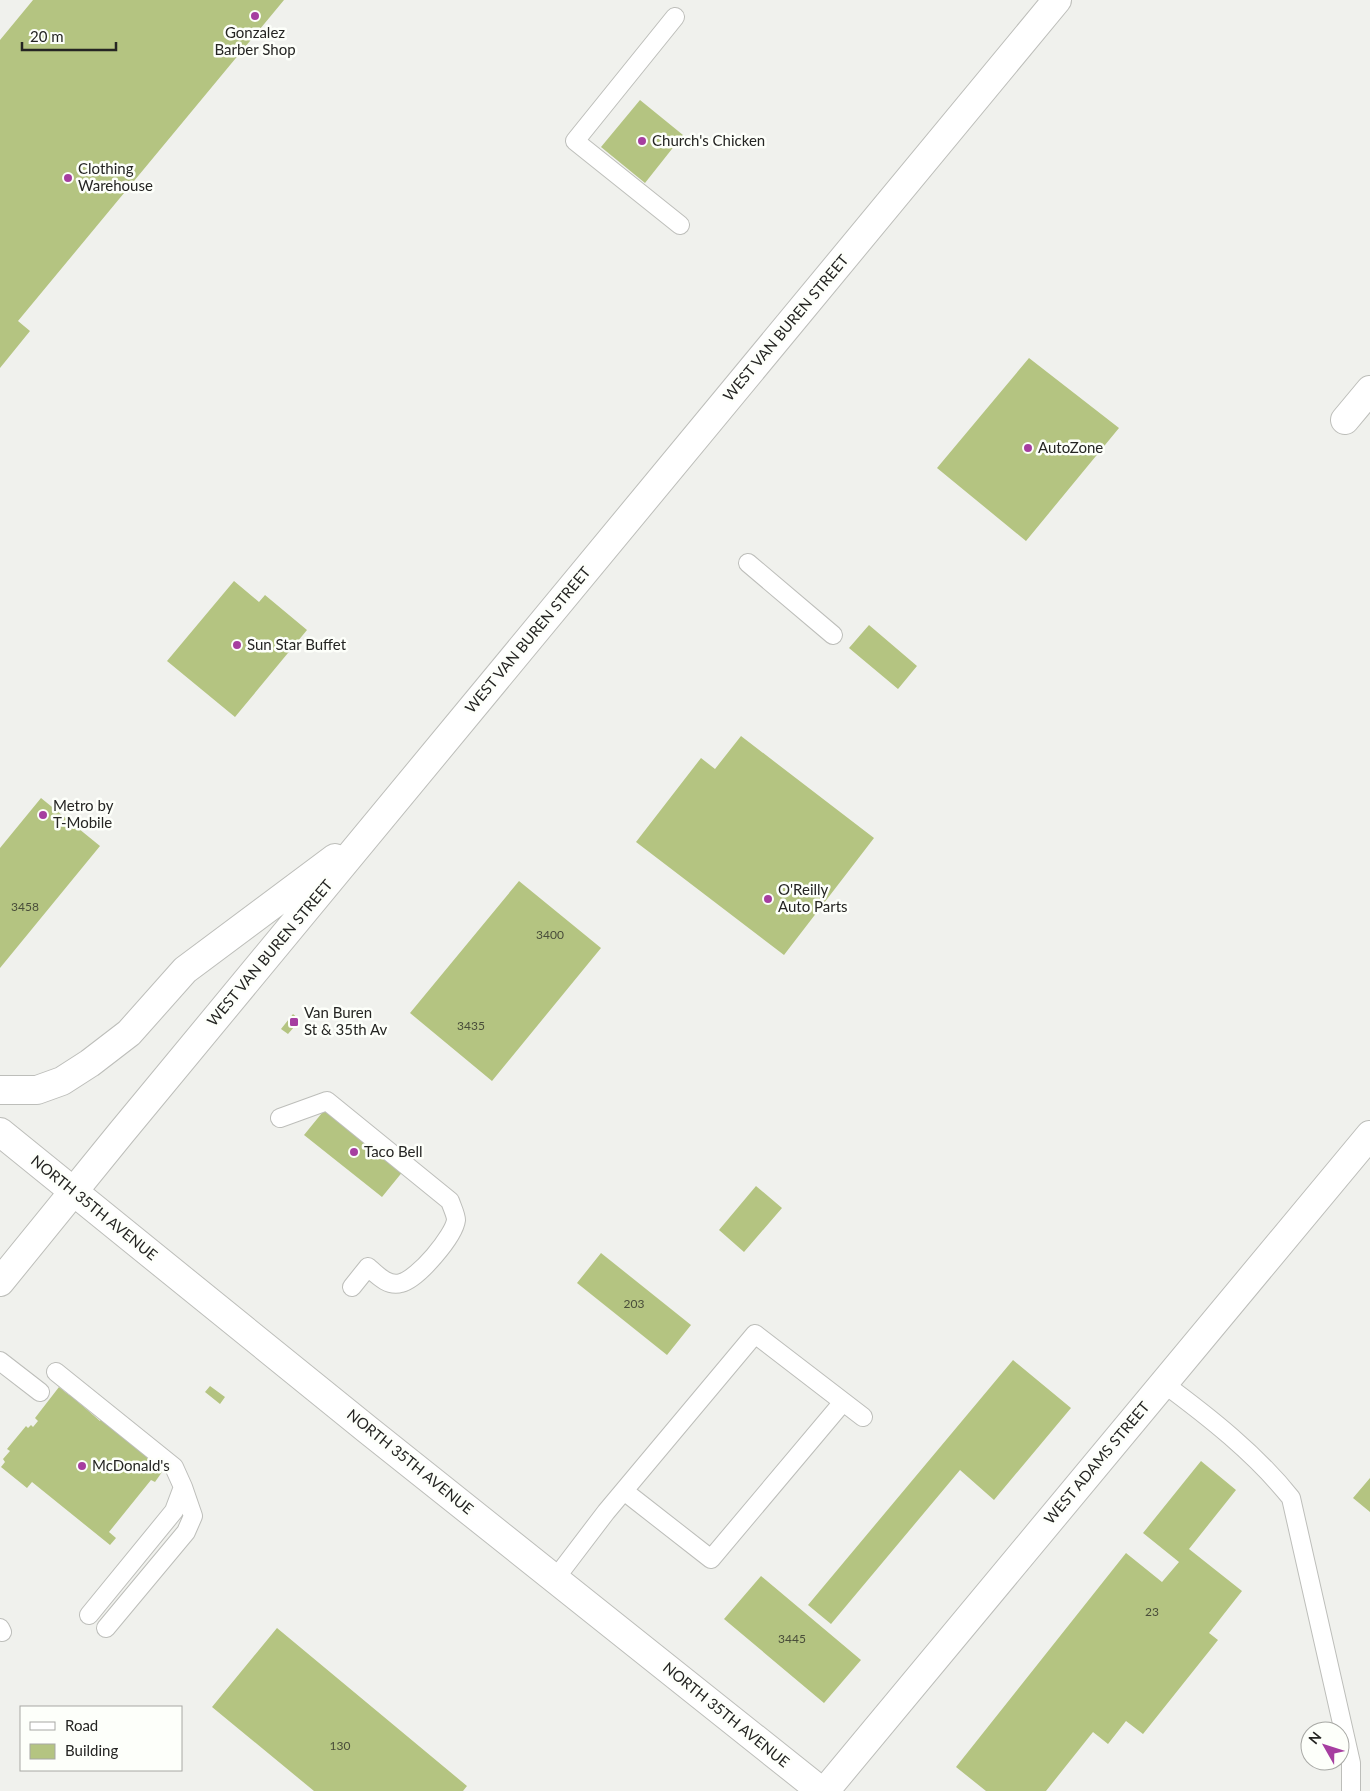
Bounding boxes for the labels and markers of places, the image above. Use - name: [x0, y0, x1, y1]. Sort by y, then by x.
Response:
- marker: Gonzalez Barber Shop: [249, 10, 261, 22]
- place label: Gonzalez Barber Shop: [214, 23, 296, 58]
- place label: Church's Chicken: [652, 131, 765, 149]
- marker: Church's Chicken: [636, 135, 648, 147]
- place label: Clothing Warehouse: [78, 159, 153, 194]
- marker: Clothing Warehouse: [62, 172, 74, 184]
- place label: AutoZone: [1038, 438, 1103, 456]
- marker: AutoZone: [1022, 442, 1034, 454]
- place label: Sun Star Buffet: [247, 635, 347, 653]
- marker: Sun Star Buffet: [231, 639, 243, 651]
- place label: Metro by T-Mobile: [53, 796, 114, 831]
- marker: Metro by T-Mobile: [37, 809, 49, 821]
- place label: O'Reilly Auto Parts: [778, 880, 848, 915]
- marker: O'Reilly Auto Parts: [762, 893, 774, 905]
- place label: Van Buren St & 35th Av: [304, 1003, 388, 1038]
- marker: Van Buren St & 35th Av: [288, 1016, 300, 1028]
- place label: Taco Bell: [364, 1142, 423, 1160]
- marker: Taco Bell: [348, 1146, 360, 1158]
- place label: McDonald's: [92, 1456, 170, 1474]
- marker: McDonald's: [76, 1460, 88, 1472]

